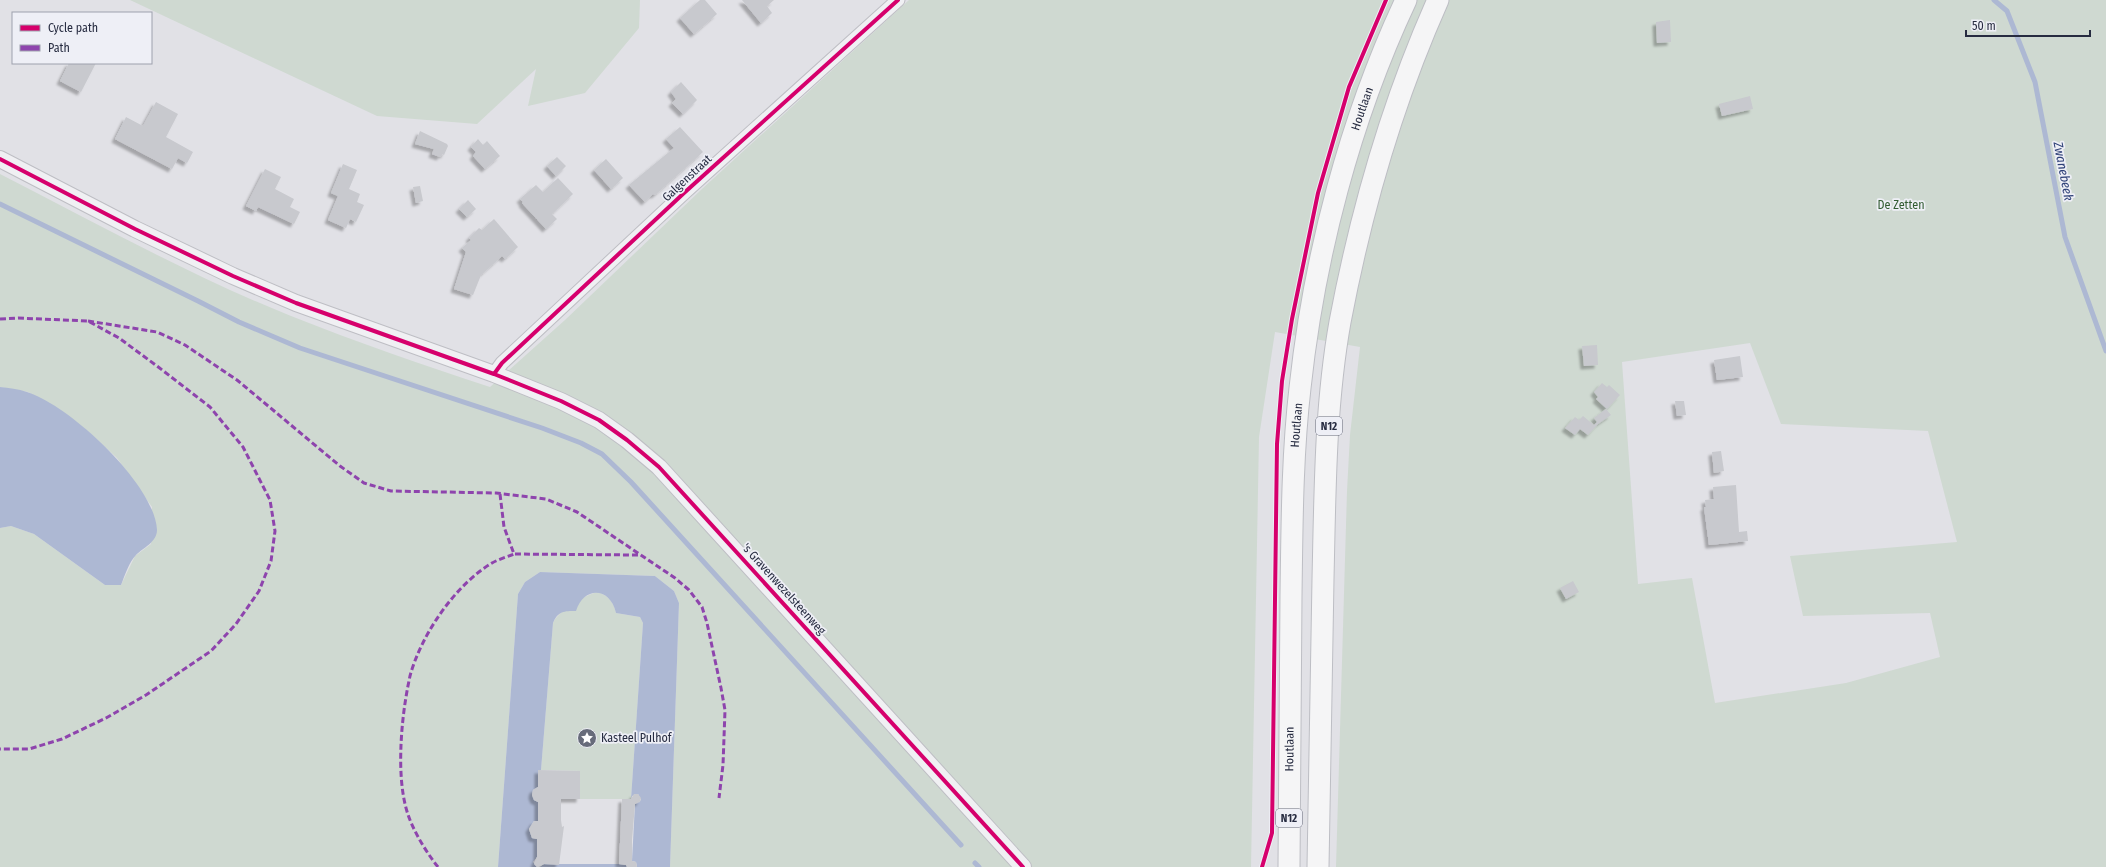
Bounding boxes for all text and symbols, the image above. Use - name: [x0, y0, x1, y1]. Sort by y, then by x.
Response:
- legend: [12, 12, 152, 64]
- scale bar: [1966, 12, 2090, 38]
- text: 50 m: [1972, 19, 1996, 33]
- text: Cycle path: [48, 21, 98, 35]
- text: Path: [48, 41, 70, 55]
- street label: Houtlaan: [1348, 85, 1376, 132]
- water label: Zwanebeek: [2050, 139, 2077, 202]
- street label: Galgenstraat: [660, 152, 714, 204]
- park label: De Zetten: [1878, 198, 1924, 212]
- street label: Houtlaan: [1288, 402, 1305, 448]
- road number: N12: [1316, 417, 1342, 435]
- street label: 's Gravenwezelsteenweg: [739, 540, 829, 638]
- place icon: Kasteel Pulhof: [576, 727, 598, 749]
- street label: Houtlaan: [1282, 727, 1297, 772]
- place label: Kasteel Pulhof: [601, 731, 673, 745]
- road number: N12: [1276, 809, 1302, 827]

